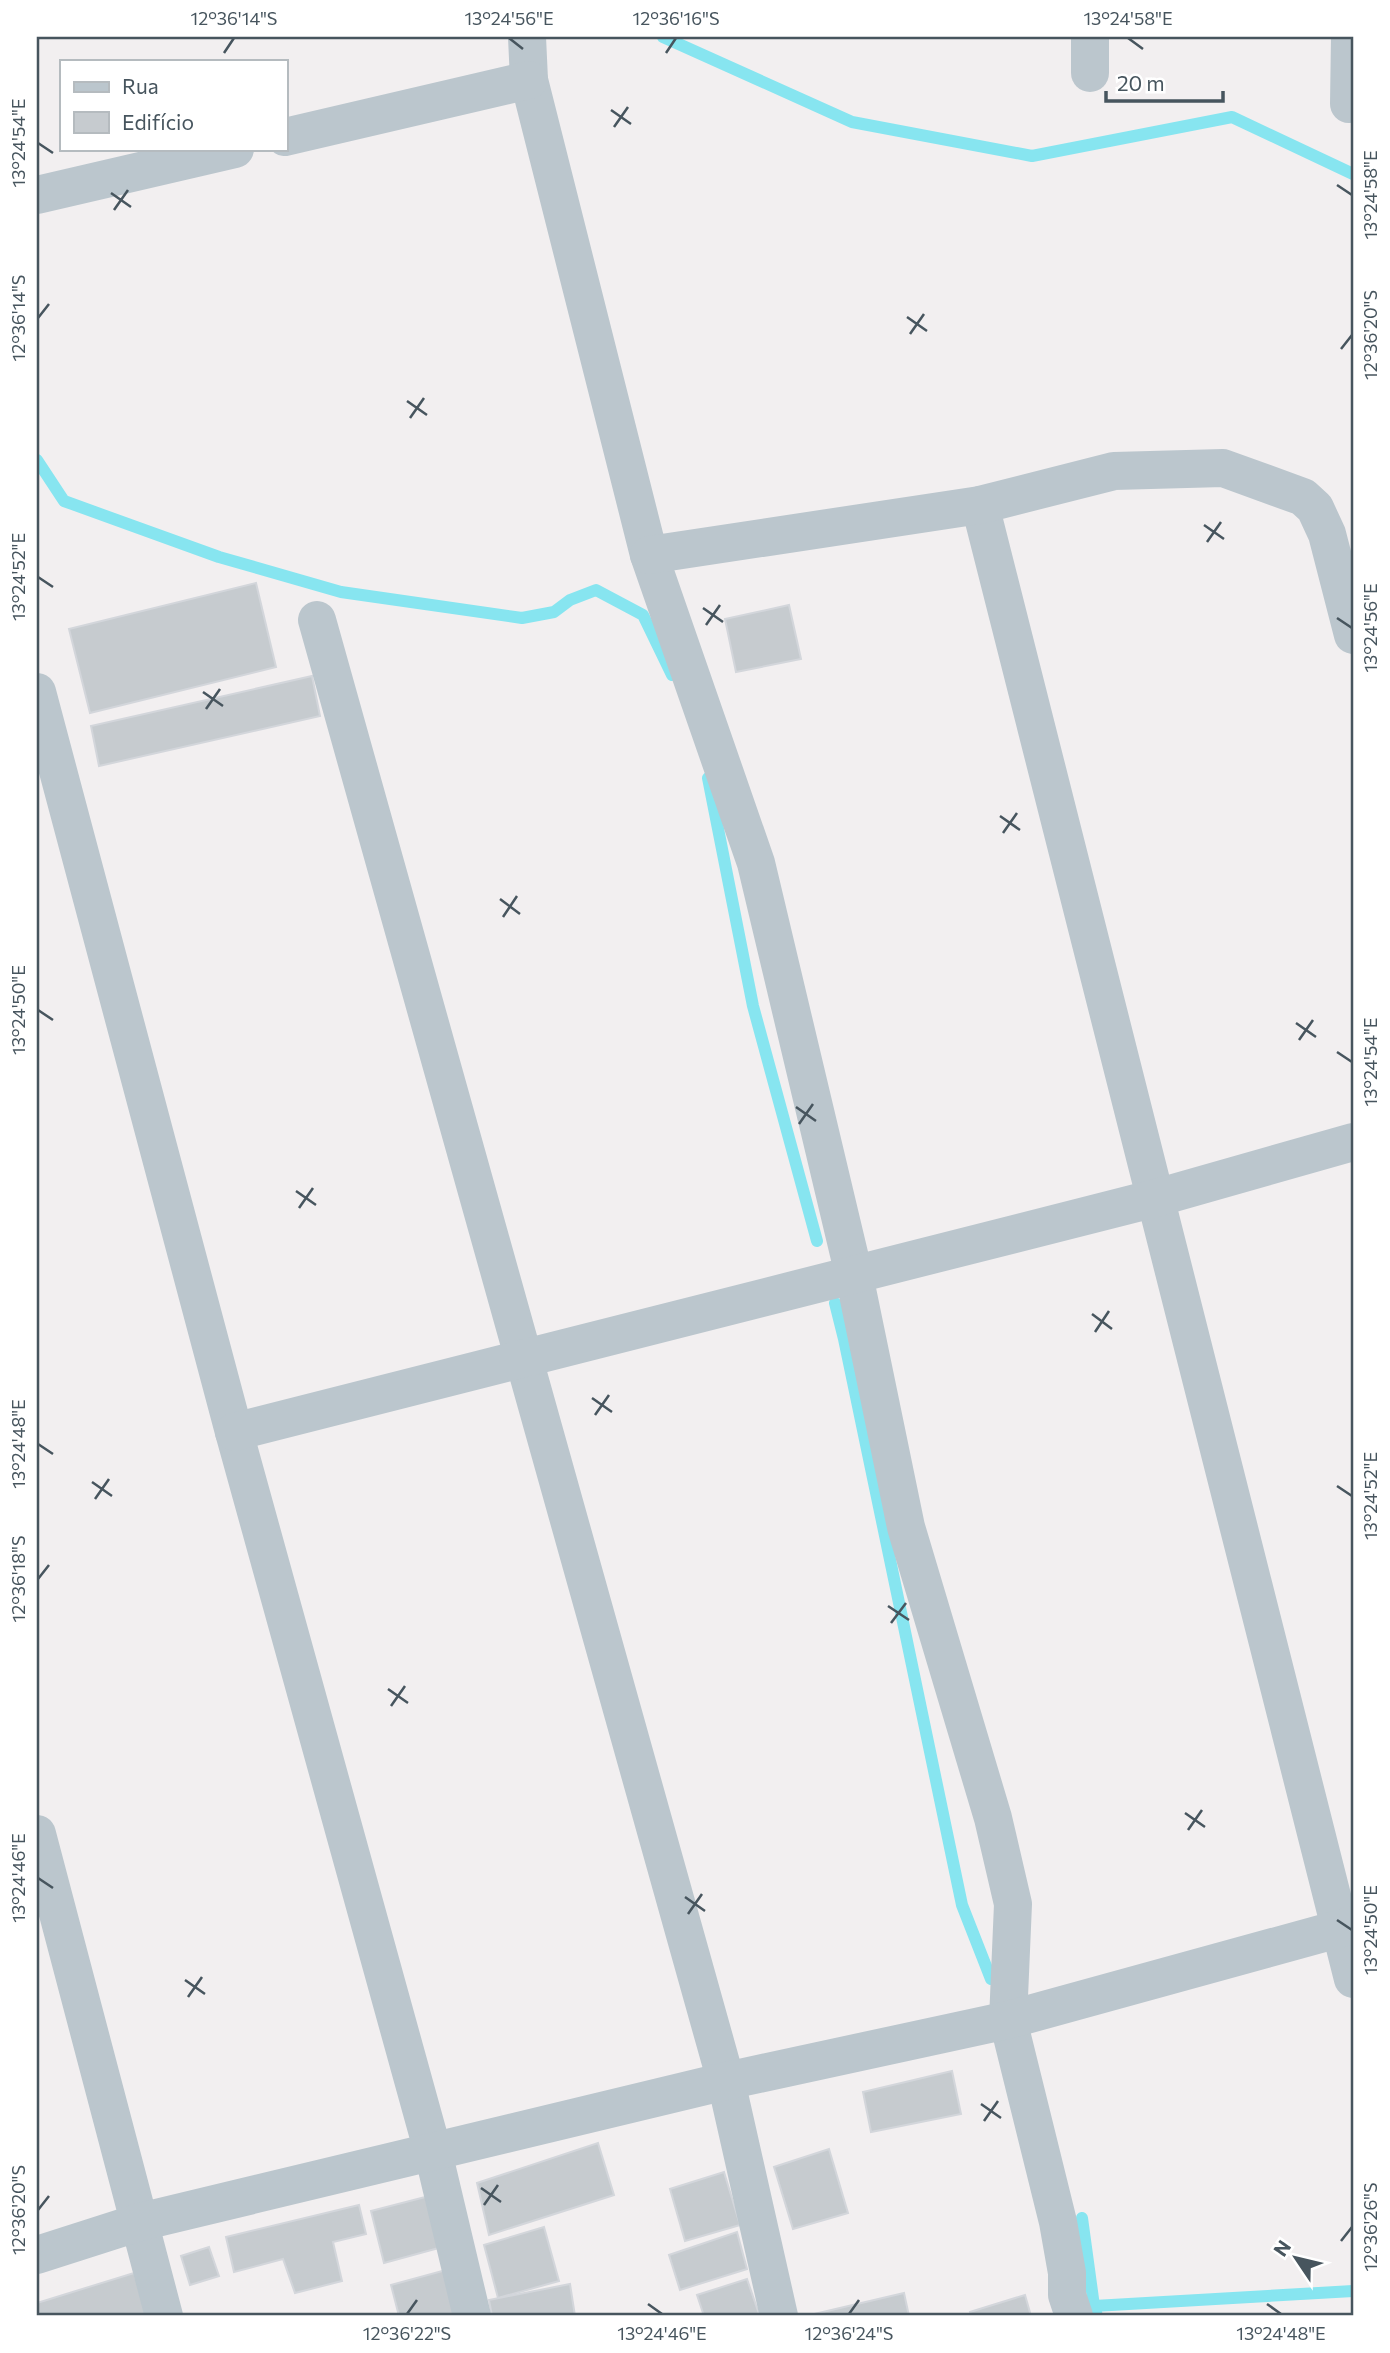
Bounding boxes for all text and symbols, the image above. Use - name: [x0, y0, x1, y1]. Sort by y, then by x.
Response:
- text: 12°36'14"S: [191, 7, 277, 29]
- text: 13°24'56"E: [464, 7, 554, 29]
- text: 12°36'16"S: [633, 7, 720, 29]
- text: 13°24'58"E: [1083, 7, 1173, 29]
- legend: [60, 60, 287, 150]
- scale bar: [1106, 60, 1224, 104]
- text: 20 m: [1117, 70, 1165, 95]
- text: Rua: [122, 73, 159, 98]
- text: 13°24'54"E: [7, 98, 29, 188]
- text: Edifício: [122, 109, 194, 134]
- text: 13°24'58"E: [1359, 150, 1381, 240]
- text: 12°36'14"S: [7, 275, 29, 361]
- text: 12°36'20"S: [1359, 290, 1381, 380]
- text: 13°24'52"E: [7, 533, 29, 621]
- text: 13°24'56"E: [1359, 583, 1381, 673]
- text: 13°24'50"E: [7, 965, 29, 1055]
- text: 13°24'54"E: [1359, 1017, 1381, 1107]
- text: 13°24'48"E: [7, 1399, 29, 1489]
- text: 13°24'52"E: [1359, 1452, 1381, 1540]
- text: 12°36'18"S: [7, 1536, 29, 1623]
- text: 13°24'46"E: [7, 1833, 29, 1923]
- text: 13°24'50"E: [1359, 1885, 1381, 1975]
- text: 12°36'20"S: [7, 2165, 29, 2255]
- text: 12°36'26"S: [1359, 2182, 1381, 2272]
- north arrow: [1260, 2224, 1330, 2294]
- text: N: [1268, 2236, 1295, 2260]
- text: 12°36'22"S: [363, 2322, 451, 2344]
- text: 13°24'46"E: [617, 2322, 707, 2344]
- text: 12°36'24"S: [805, 2322, 893, 2344]
- text: 13°24'48"E: [1236, 2322, 1326, 2344]

